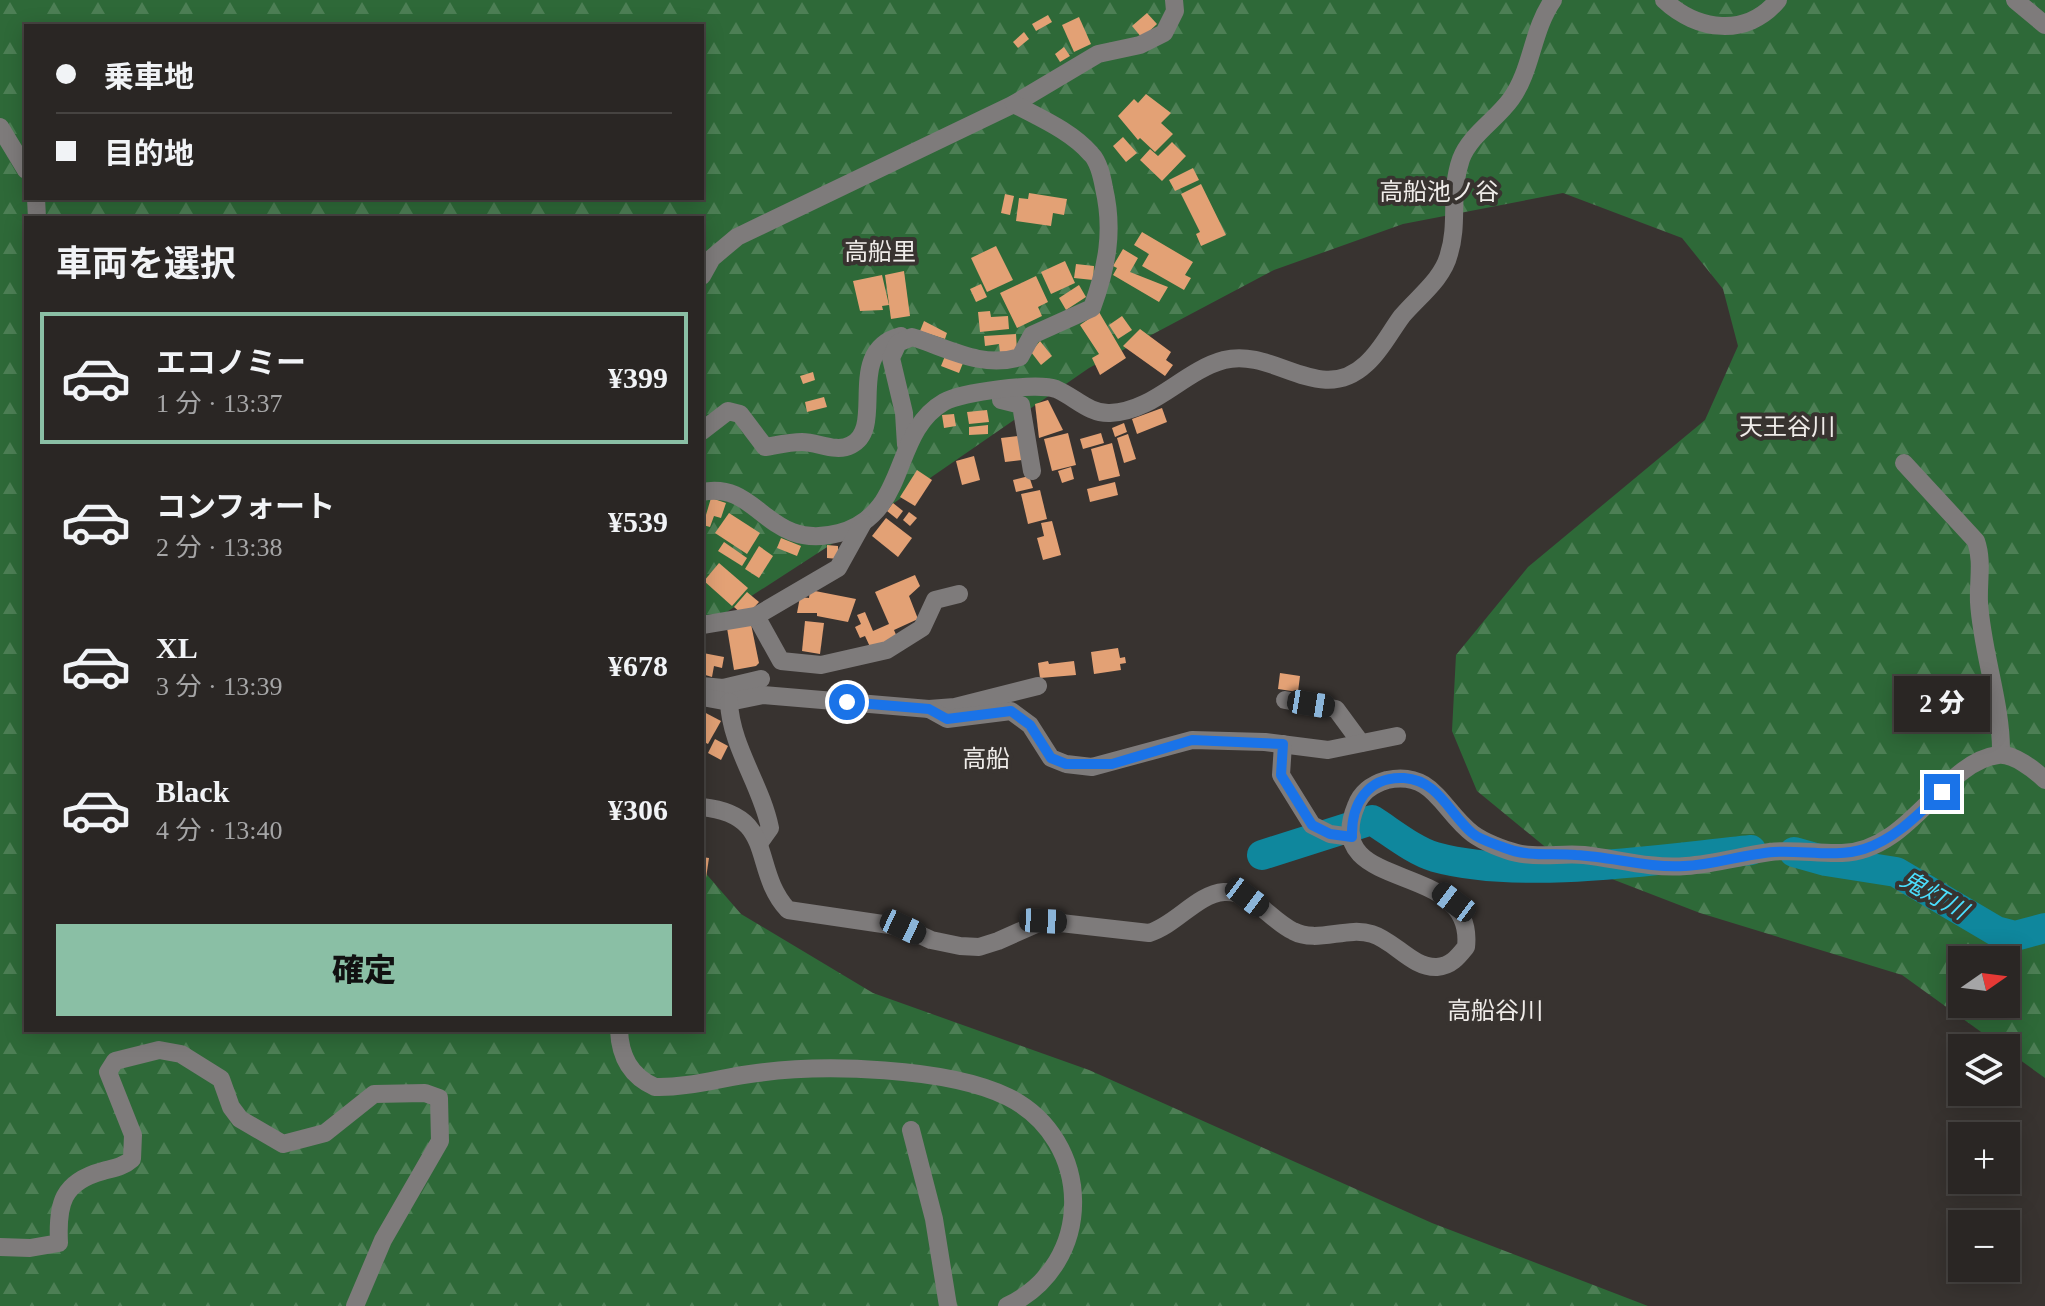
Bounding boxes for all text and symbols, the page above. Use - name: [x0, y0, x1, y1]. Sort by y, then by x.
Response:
- text: 乗車地: [104, 60, 194, 93]
- text: 目的地: [104, 137, 194, 170]
- district label: 高船池ノ谷: [1379, 179, 1499, 205]
- district label: 高船里: [844, 239, 916, 265]
- text: 車両を選択: [56, 244, 236, 284]
- icon: car: [60, 342, 132, 414]
- text: エコノミー: [156, 346, 306, 379]
- text: ¥399: [608, 361, 668, 394]
- text: 1 分 · 13:37: [156, 389, 282, 418]
- district label: 天王谷川: [1739, 414, 1835, 440]
- icon: car: [60, 486, 132, 558]
- text: コンフォート: [156, 490, 335, 523]
- text: ¥539: [608, 505, 668, 538]
- text: 2 分 · 13:38: [156, 533, 282, 562]
- icon: car: [60, 630, 132, 702]
- text: XL: [156, 631, 198, 664]
- text: ¥678: [608, 649, 668, 682]
- text: 3 分 · 13:39: [156, 672, 282, 701]
- callout: 2 分: [1894, 676, 1990, 732]
- route start: [829, 684, 865, 720]
- car: [1285, 688, 1337, 720]
- text: 2 分: [1919, 689, 1965, 718]
- district label: 高船: [962, 746, 1010, 772]
- icon: car: [60, 774, 132, 846]
- route end: [1924, 774, 1960, 810]
- text: Black: [156, 775, 229, 808]
- text: ¥306: [608, 793, 668, 826]
- text: 4 分 · 13:40: [156, 816, 282, 845]
- water label: 鬼灯川: [1896, 866, 1974, 926]
- car: [1221, 873, 1273, 921]
- car: [1428, 878, 1480, 926]
- car: [876, 906, 930, 948]
- car: [1018, 908, 1068, 934]
- button: 確定: [56, 924, 672, 1016]
- north arrow: [1948, 946, 2020, 1018]
- map controls: [1948, 946, 2020, 1282]
- district label: 高船谷川: [1447, 998, 1543, 1024]
- button: layers: [1948, 1034, 2020, 1106]
- button: +: [1948, 1122, 2020, 1194]
- button: −: [1948, 1210, 2020, 1282]

